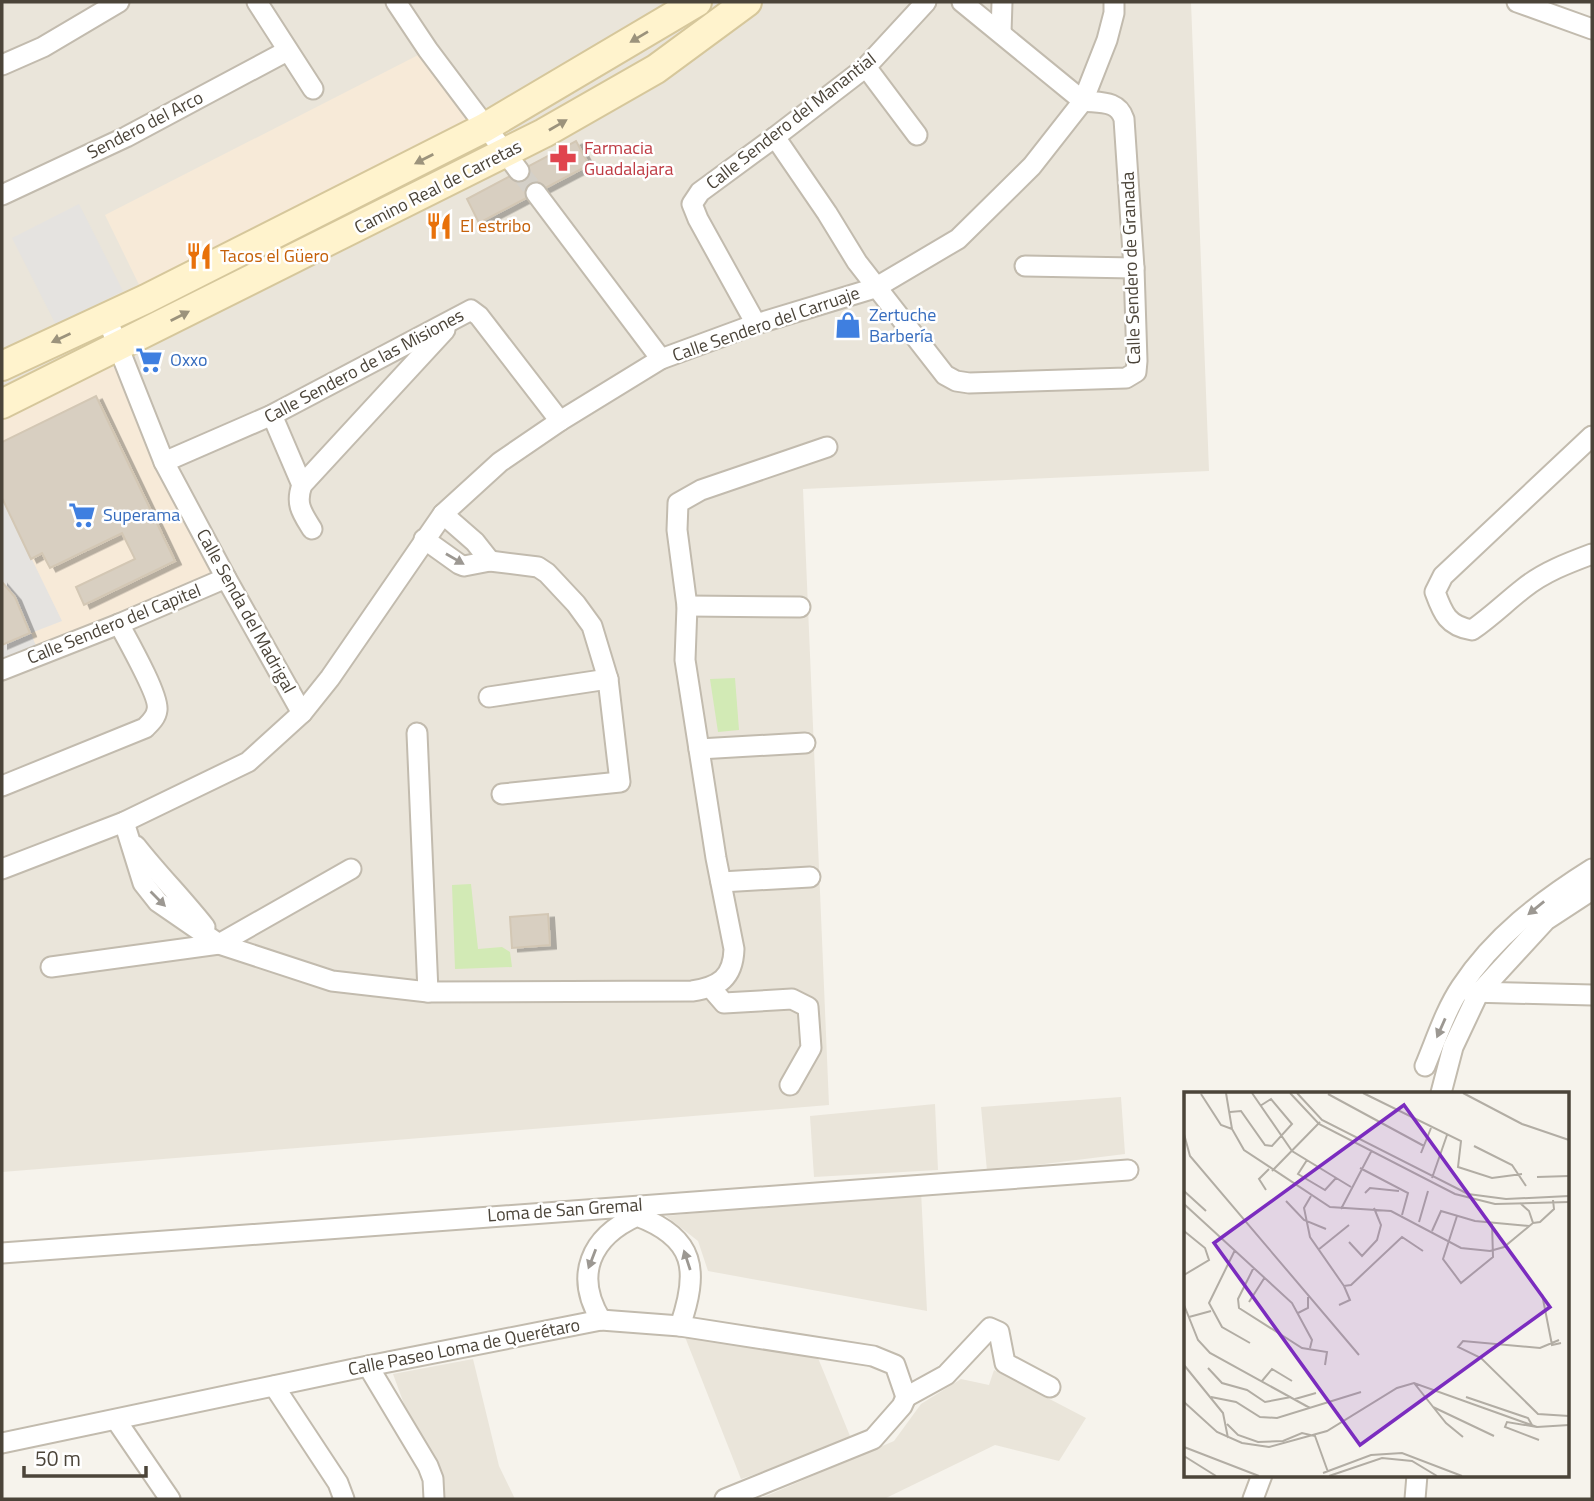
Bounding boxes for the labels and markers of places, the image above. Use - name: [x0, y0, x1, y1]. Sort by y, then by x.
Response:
- place label: Farmacia Guadalajara: [584, 134, 674, 182]
- pharmacy icon: Farmacia Guadalajara: [548, 143, 578, 173]
- restaurant icon: El estribo: [424, 211, 454, 241]
- place label: El estribo: [460, 212, 531, 239]
- restaurant icon: Tacos el Güero: [184, 241, 214, 271]
- place label: Tacos el Güero: [220, 242, 329, 269]
- place label: Zertuche Barbería: [869, 301, 936, 349]
- shop icon: Zertuche Barbería: [833, 310, 863, 340]
- supermarket icon: Oxxo: [134, 345, 164, 375]
- place label: Oxxo: [170, 346, 207, 373]
- supermarket icon: Superama: [67, 500, 97, 530]
- place label: Superama: [103, 501, 180, 528]

